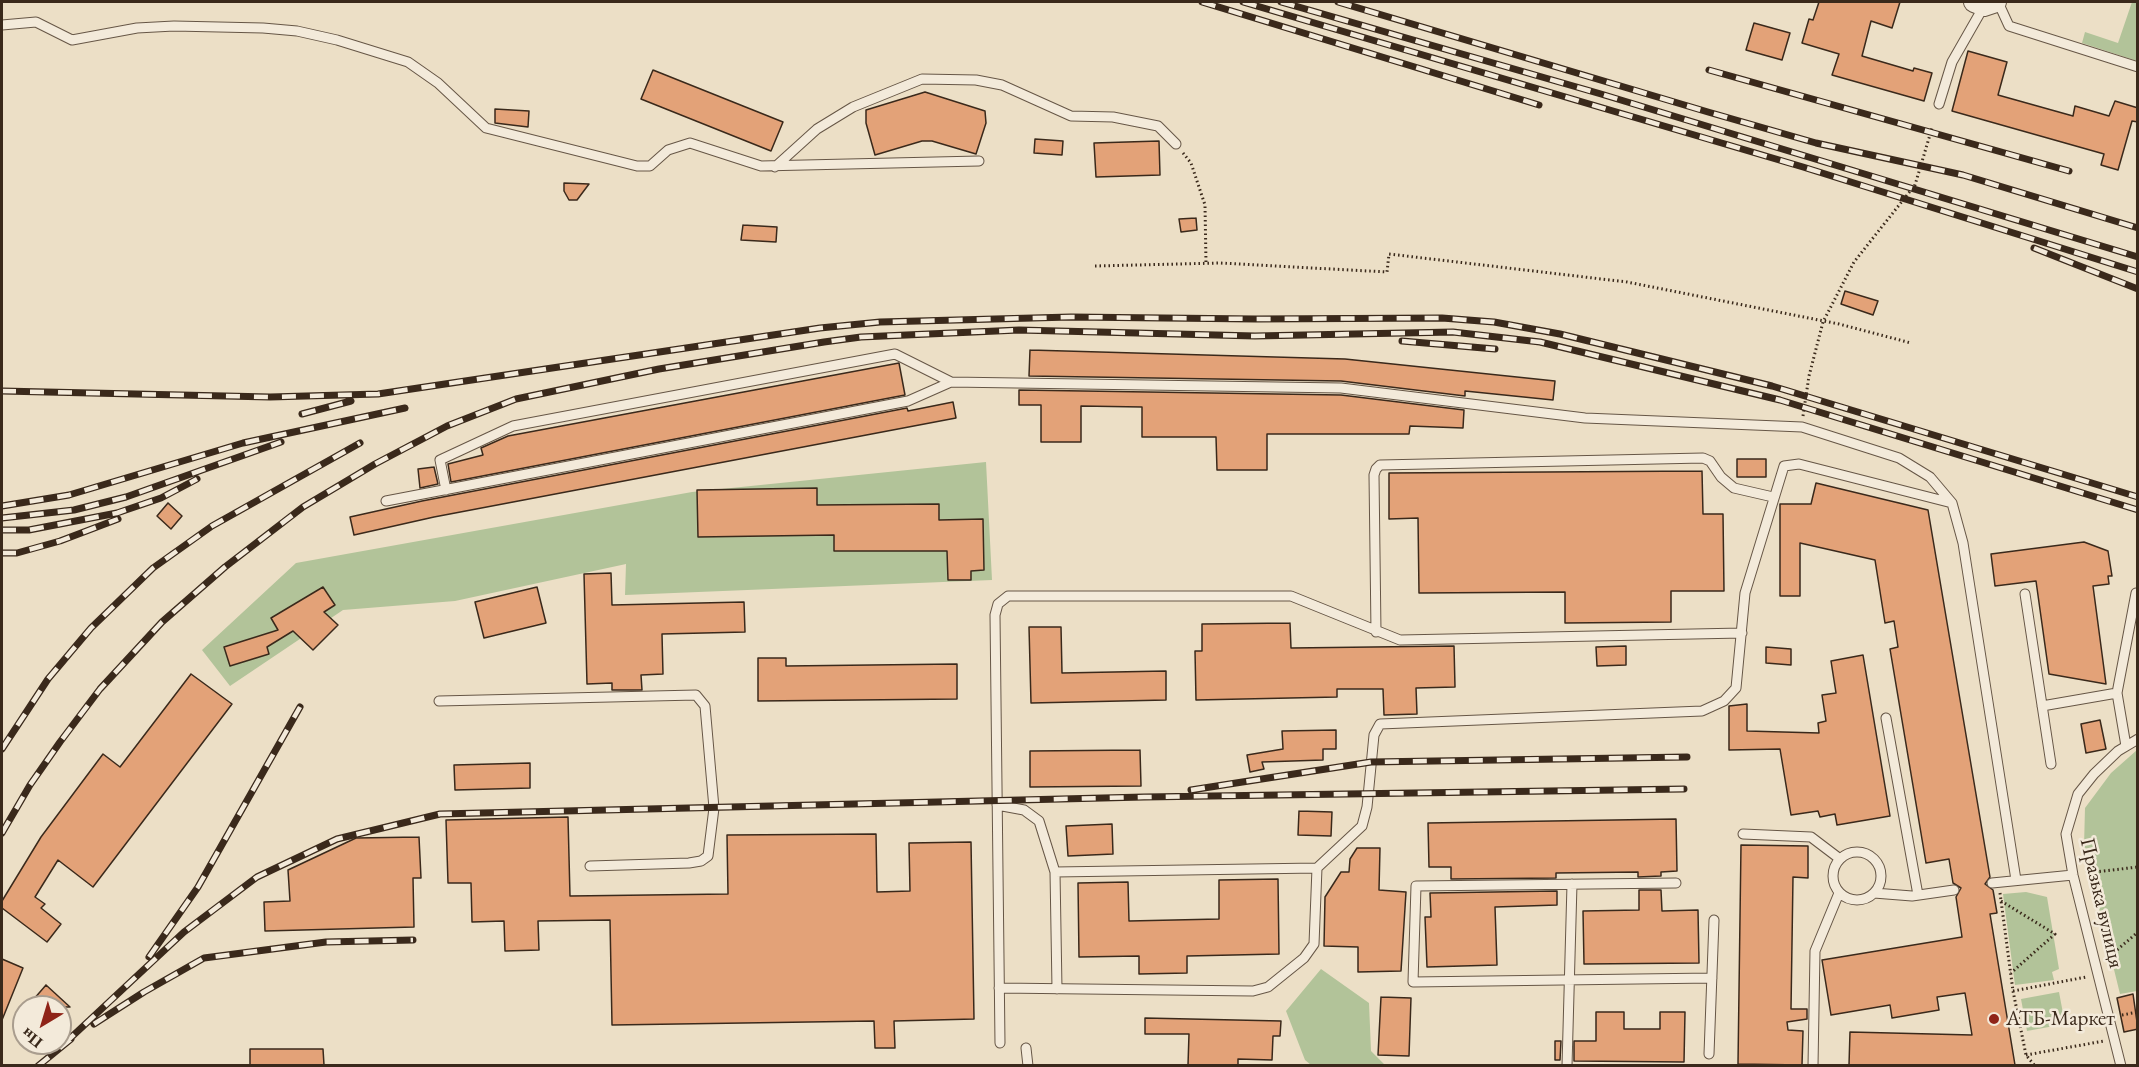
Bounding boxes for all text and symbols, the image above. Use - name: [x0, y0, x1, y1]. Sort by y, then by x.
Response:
- street label: Празька вулиця: [2074, 835, 2128, 971]
- north arrow: [12, 995, 72, 1055]
- place label: АТБ-Маркет: [2006, 1006, 2115, 1032]
- marker: АТБ-Маркет: [1987, 1012, 2001, 1026]
- text: Пн: [17, 1023, 47, 1053]

